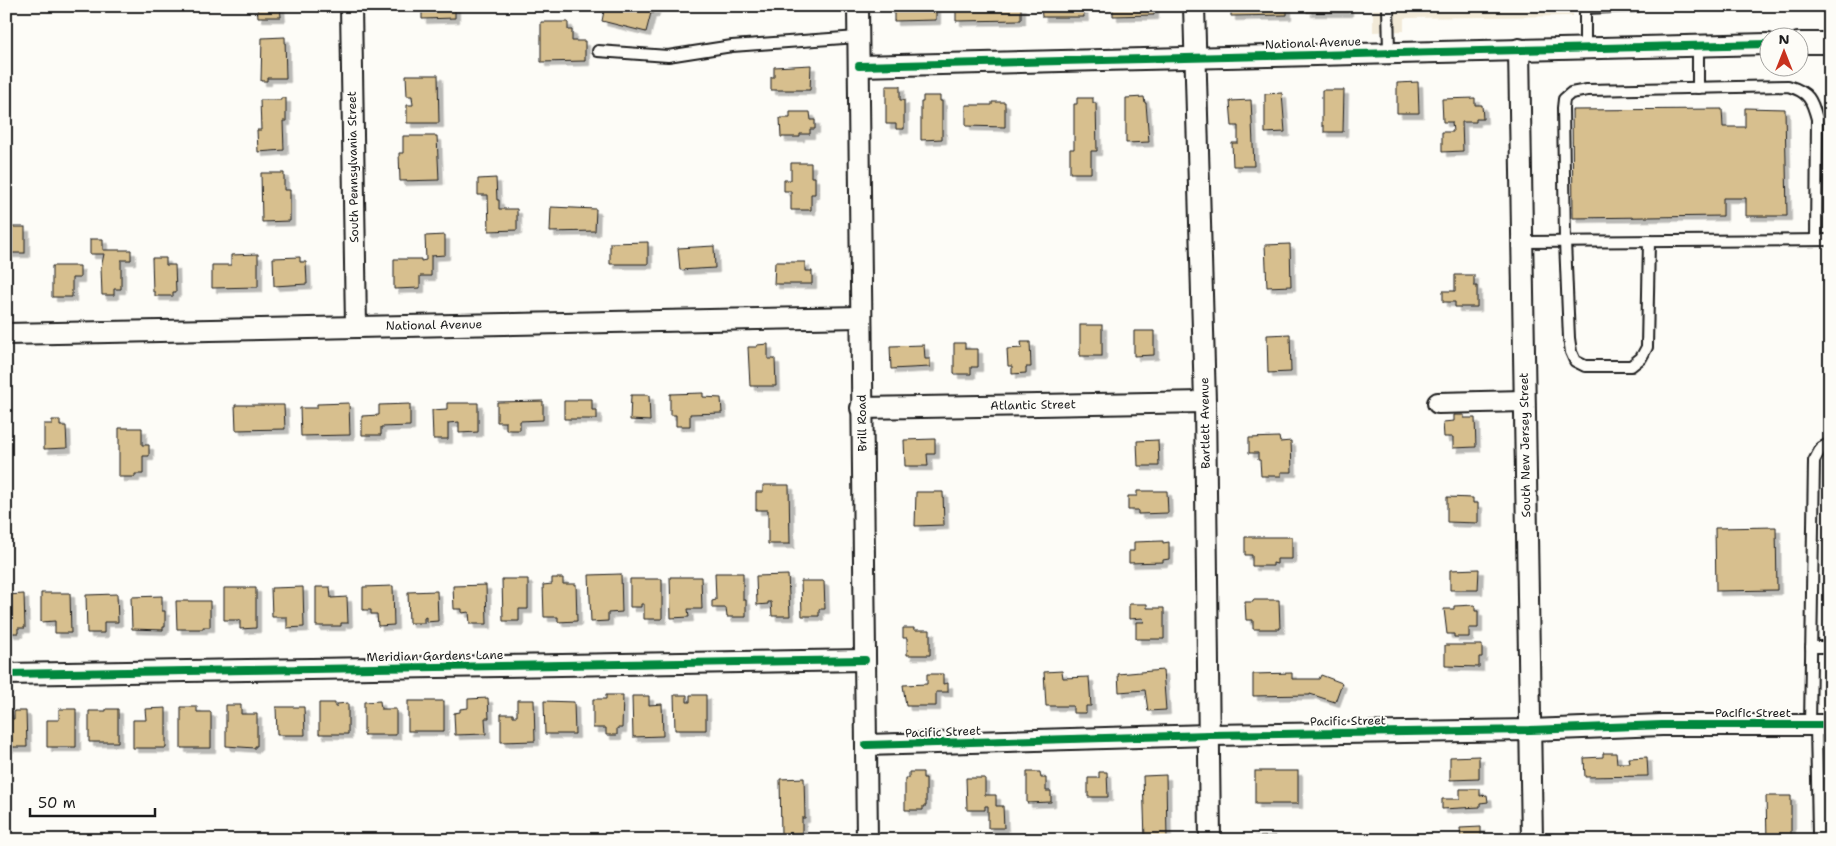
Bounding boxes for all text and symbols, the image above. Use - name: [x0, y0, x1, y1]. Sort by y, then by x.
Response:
- north arrow: [1758, 28, 1808, 78]
- text: N: [1778, 30, 1790, 48]
- street label: National Avenue: [1264, 33, 1362, 53]
- street label: South Pennsylvania Street: [344, 91, 362, 243]
- street label: National Avenue: [386, 316, 483, 334]
- street label: South New Jersey Street: [1516, 372, 1534, 518]
- street label: Bartlett Avenue: [1196, 377, 1214, 469]
- street label: Brill Road: [853, 394, 870, 452]
- street label: Atlantic Street: [990, 396, 1076, 414]
- street label: Meridian Gardens Lane: [366, 647, 504, 665]
- street label: Pacific Street: [1715, 705, 1791, 721]
- street label: Pacific Street: [1310, 712, 1386, 730]
- street label: Pacific Street: [905, 723, 981, 741]
- scale bar: [30, 786, 155, 818]
- text: 50 m: [38, 793, 76, 813]

